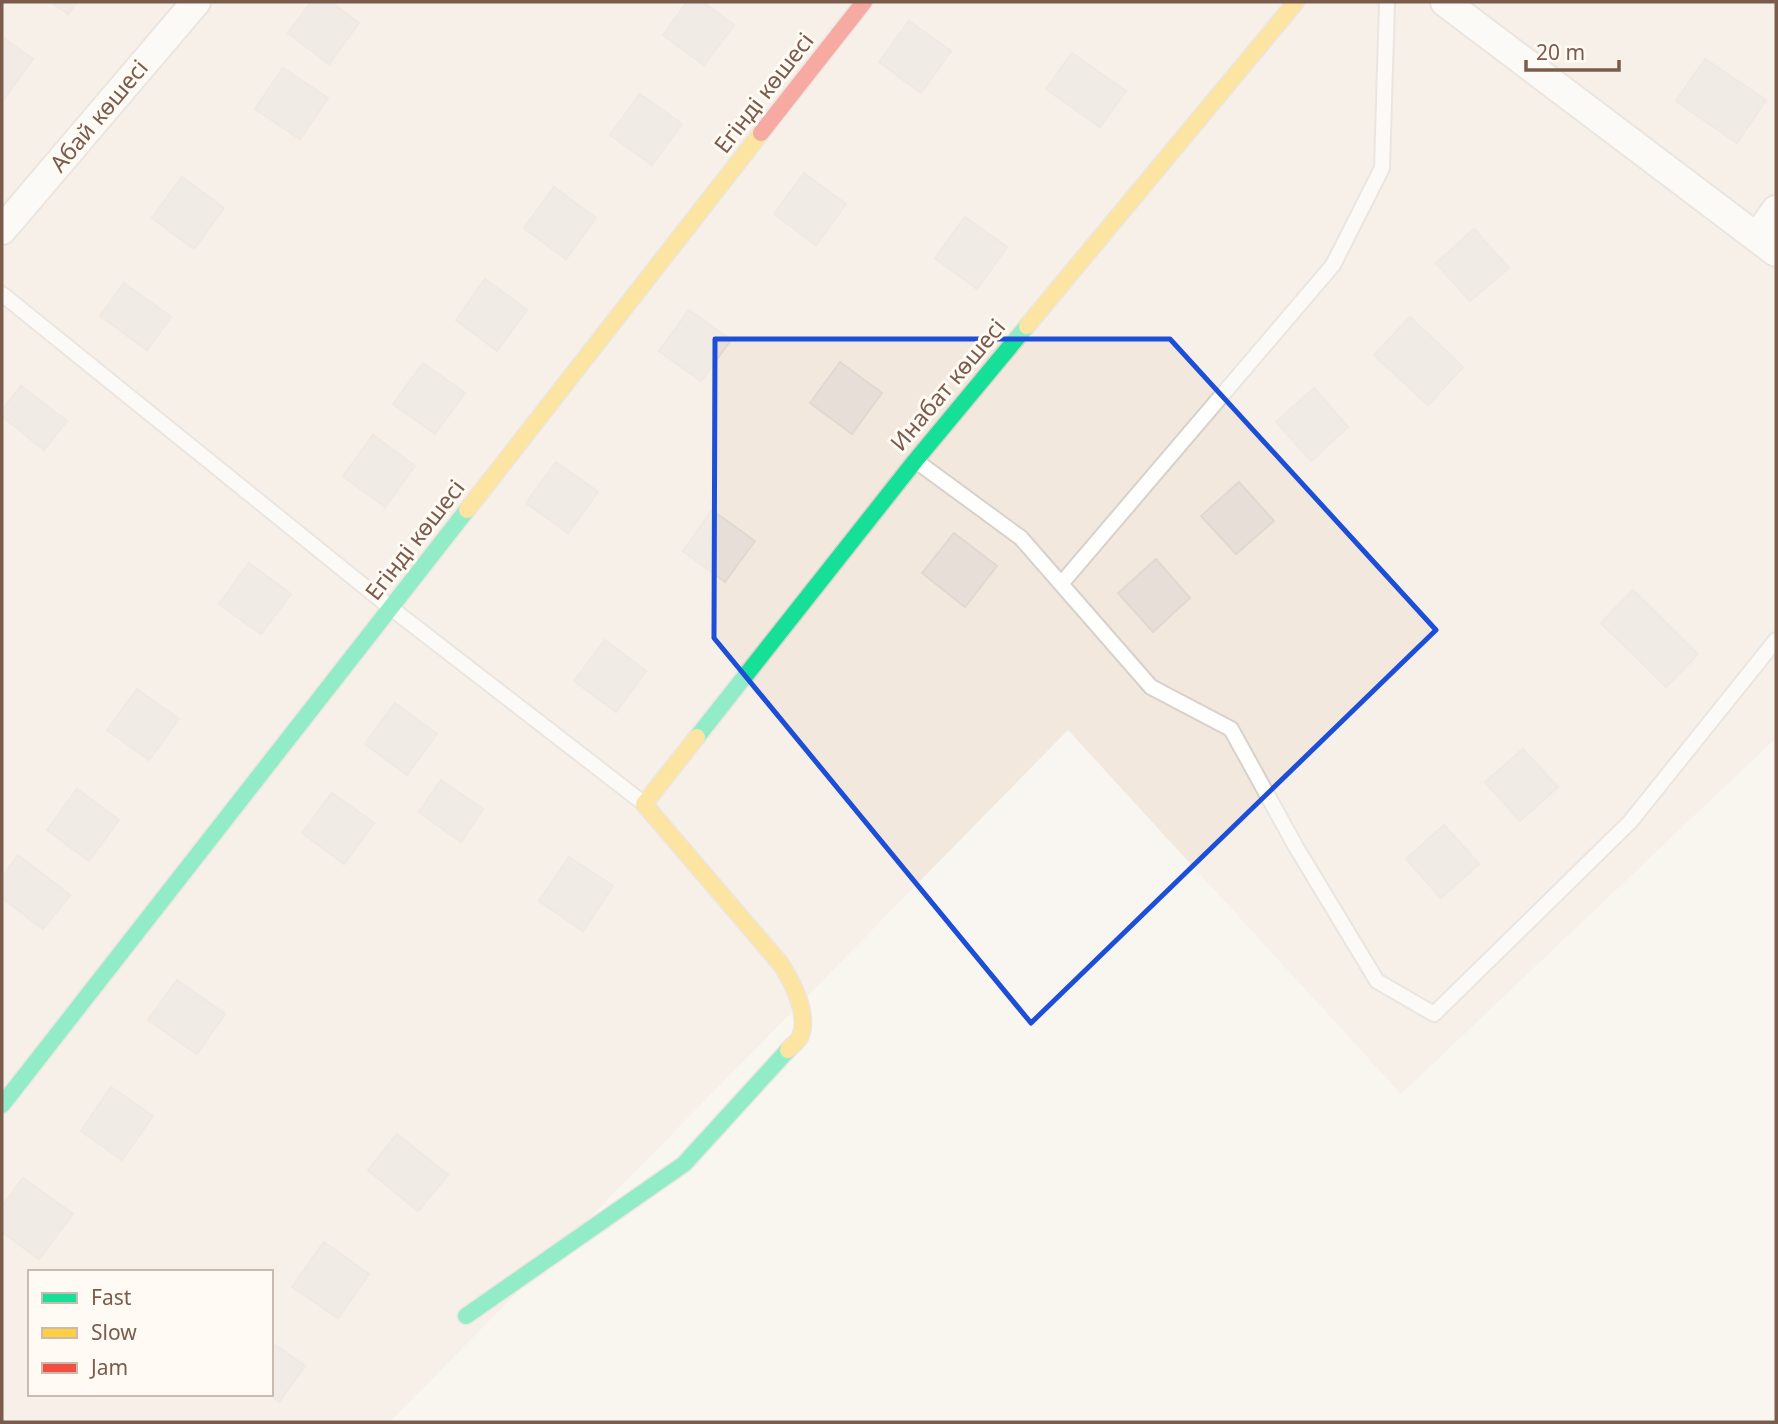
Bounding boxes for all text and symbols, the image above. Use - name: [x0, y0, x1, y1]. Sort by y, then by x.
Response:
- street label: Егінді көшесі: [706, 25, 820, 159]
- scale bar: [1526, 28, 1619, 72]
- text: 20 m: [1536, 38, 1585, 66]
- street label: Абай көшесі: [42, 52, 155, 178]
- street label: Инабат көшесі: [882, 311, 1012, 457]
- street label: Егінді көшесі: [357, 472, 471, 606]
- legend: [28, 1270, 273, 1396]
- text: Fast: [91, 1283, 132, 1311]
- text: Slow: [91, 1318, 137, 1346]
- text: Jam: [89, 1353, 128, 1381]

